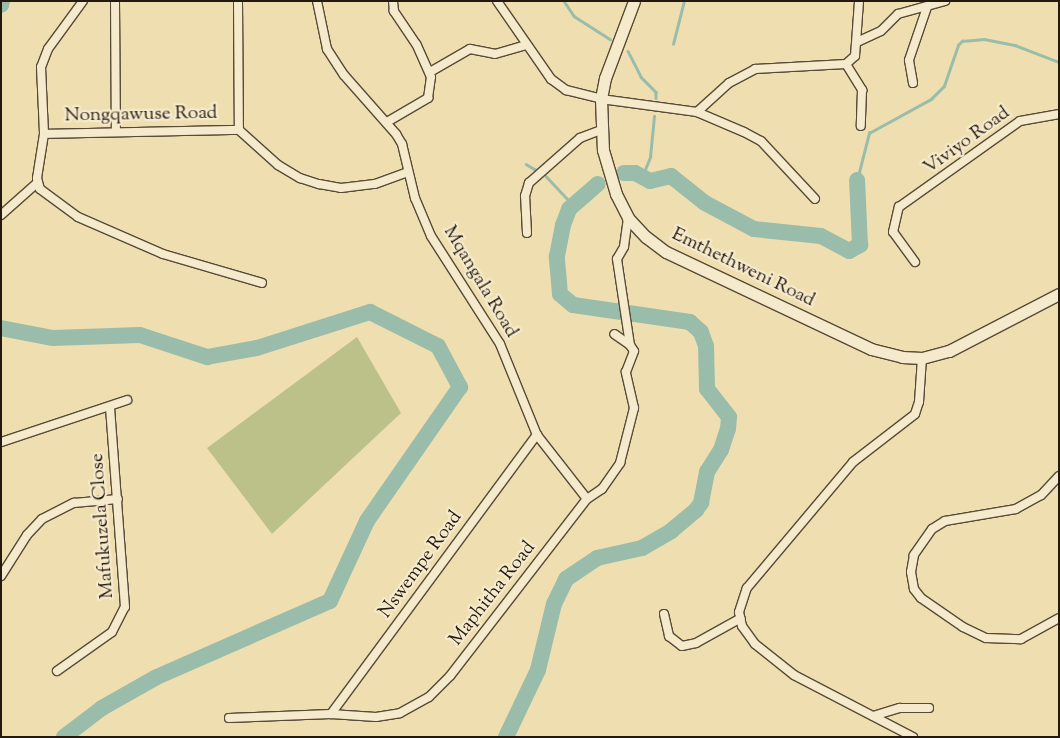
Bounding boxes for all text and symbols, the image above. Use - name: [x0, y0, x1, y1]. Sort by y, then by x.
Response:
- street label: Nongqawuse Road: [64, 102, 218, 128]
- street label: Viviyo Road: [919, 102, 1015, 180]
- street label: Mqangala Road: [438, 222, 522, 342]
- street label: Emthethweni Road: [668, 223, 818, 313]
- street label: Mafukuzela Close: [87, 452, 119, 600]
- street label: Nswempe Road: [375, 507, 467, 623]
- street label: Maphitha Road: [445, 537, 541, 651]

